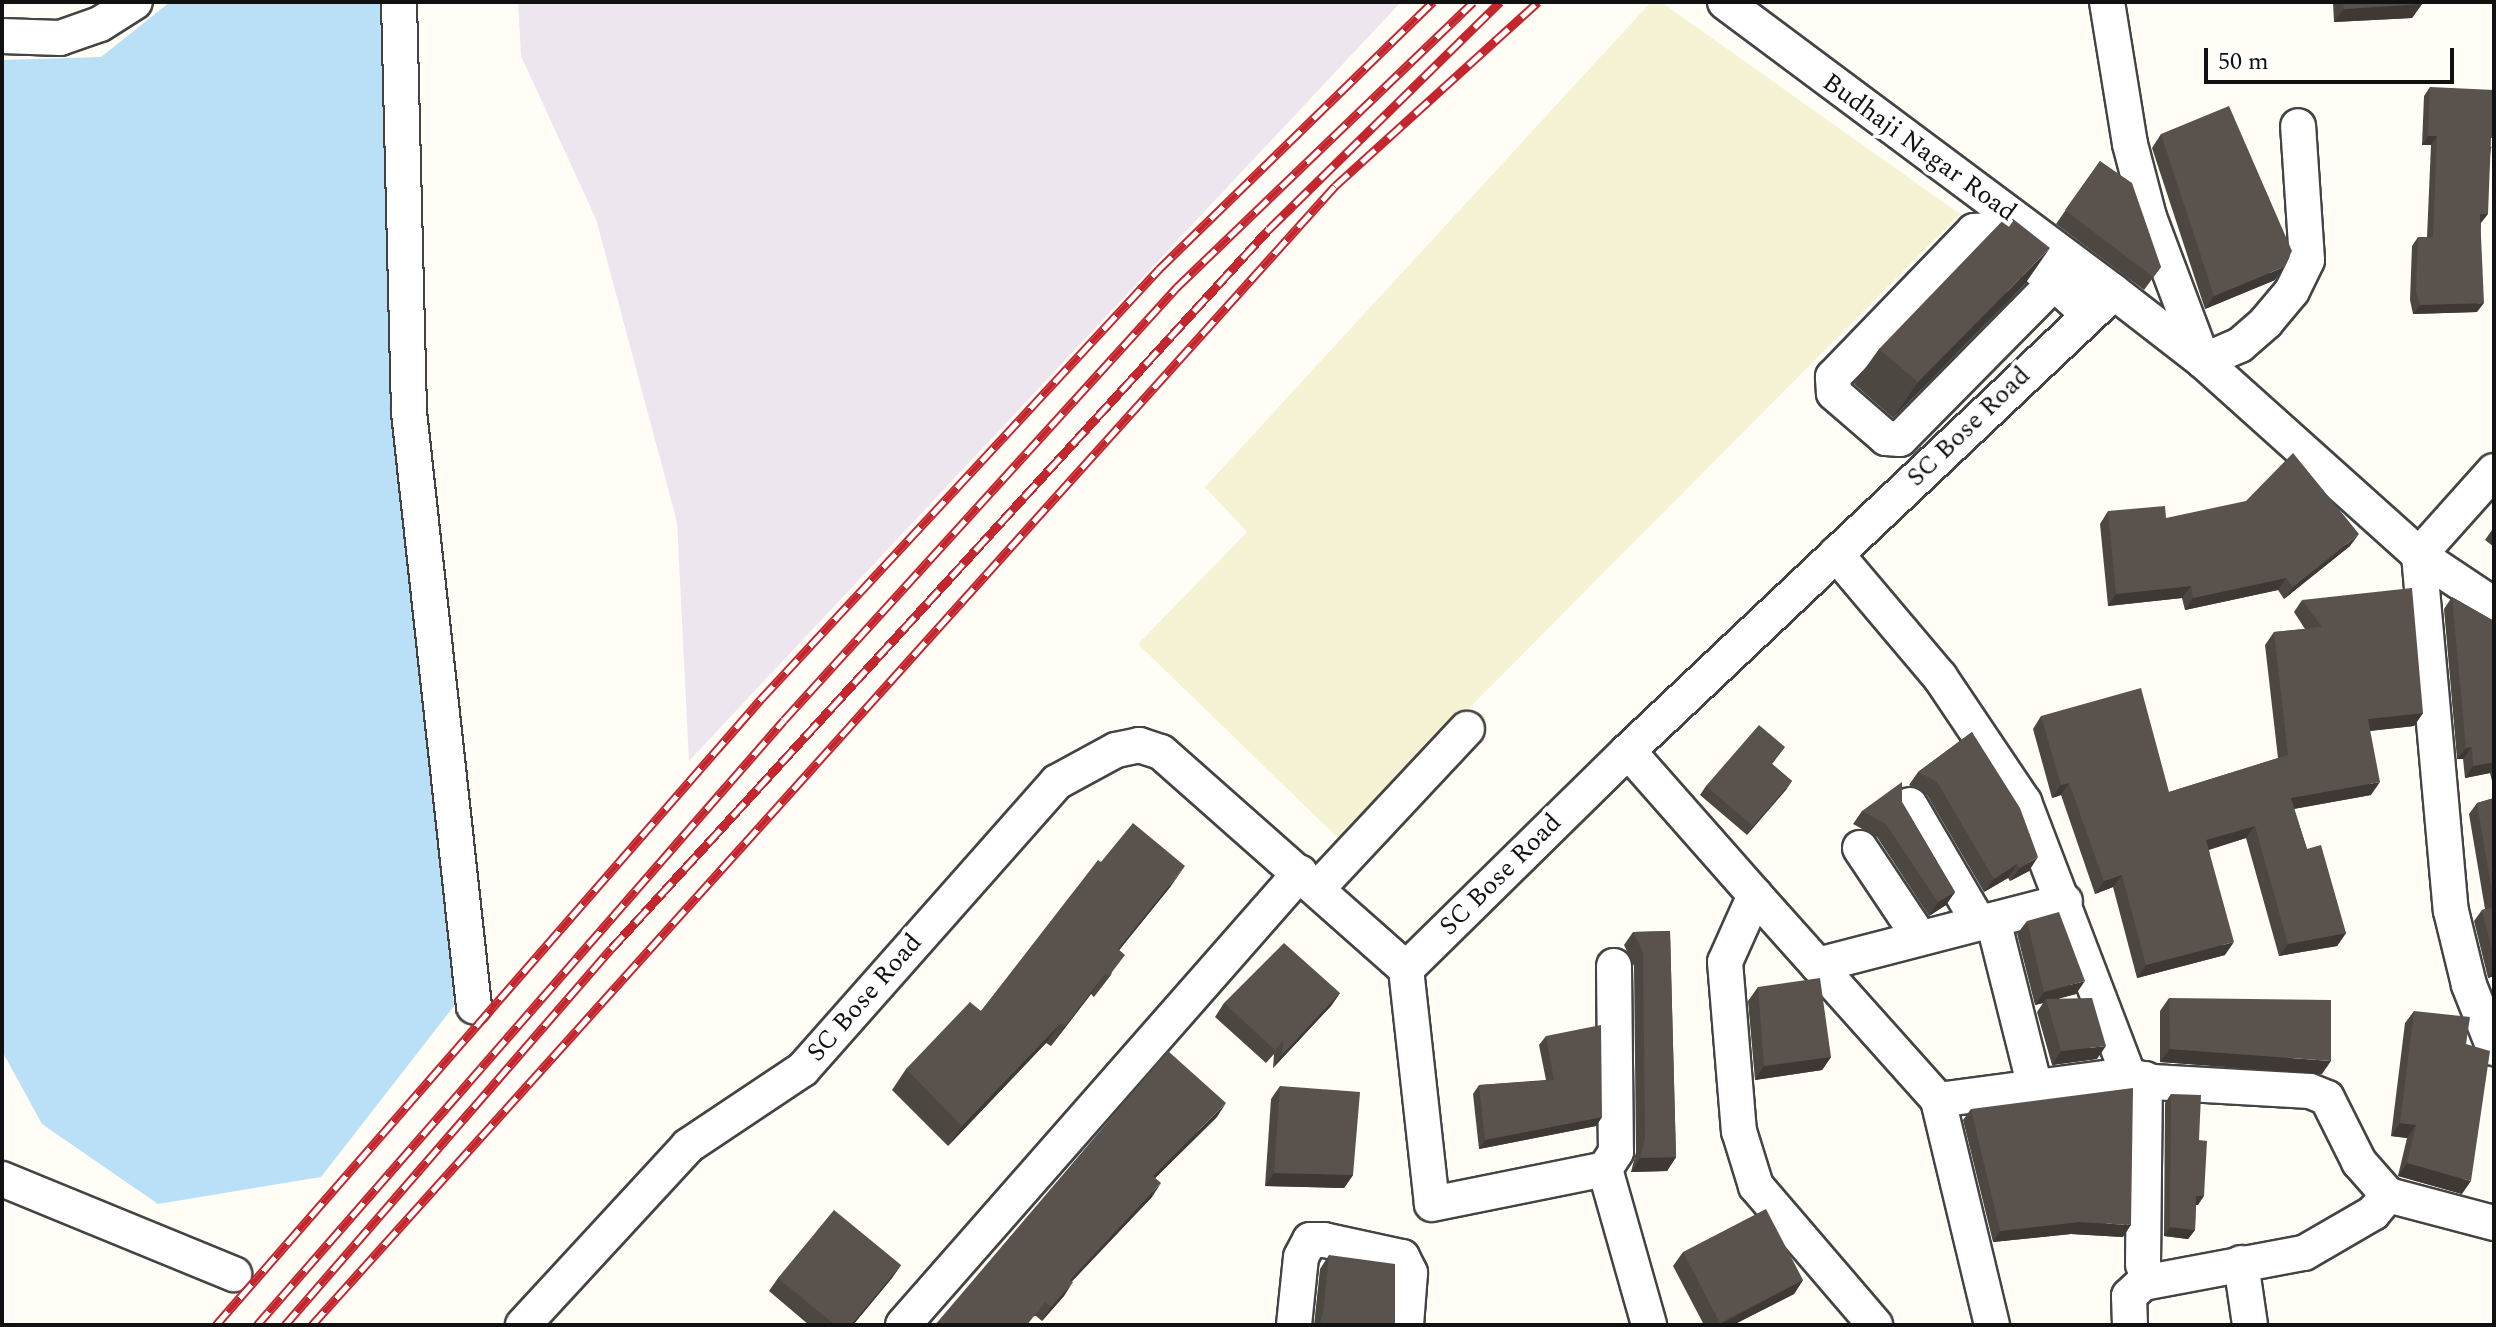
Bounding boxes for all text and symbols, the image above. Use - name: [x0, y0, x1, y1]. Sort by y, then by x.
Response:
- scale bar: [2208, 32, 2458, 82]
- text: 50 m: [2218, 44, 2269, 80]
- street label: Budhaji Nagar Road: [1816, 67, 2022, 229]
- street label: SC Bose Road: [1901, 360, 2037, 494]
- street label: SC Bose Road: [1434, 808, 1568, 942]
- street label: SC Bose Road: [801, 928, 929, 1068]

